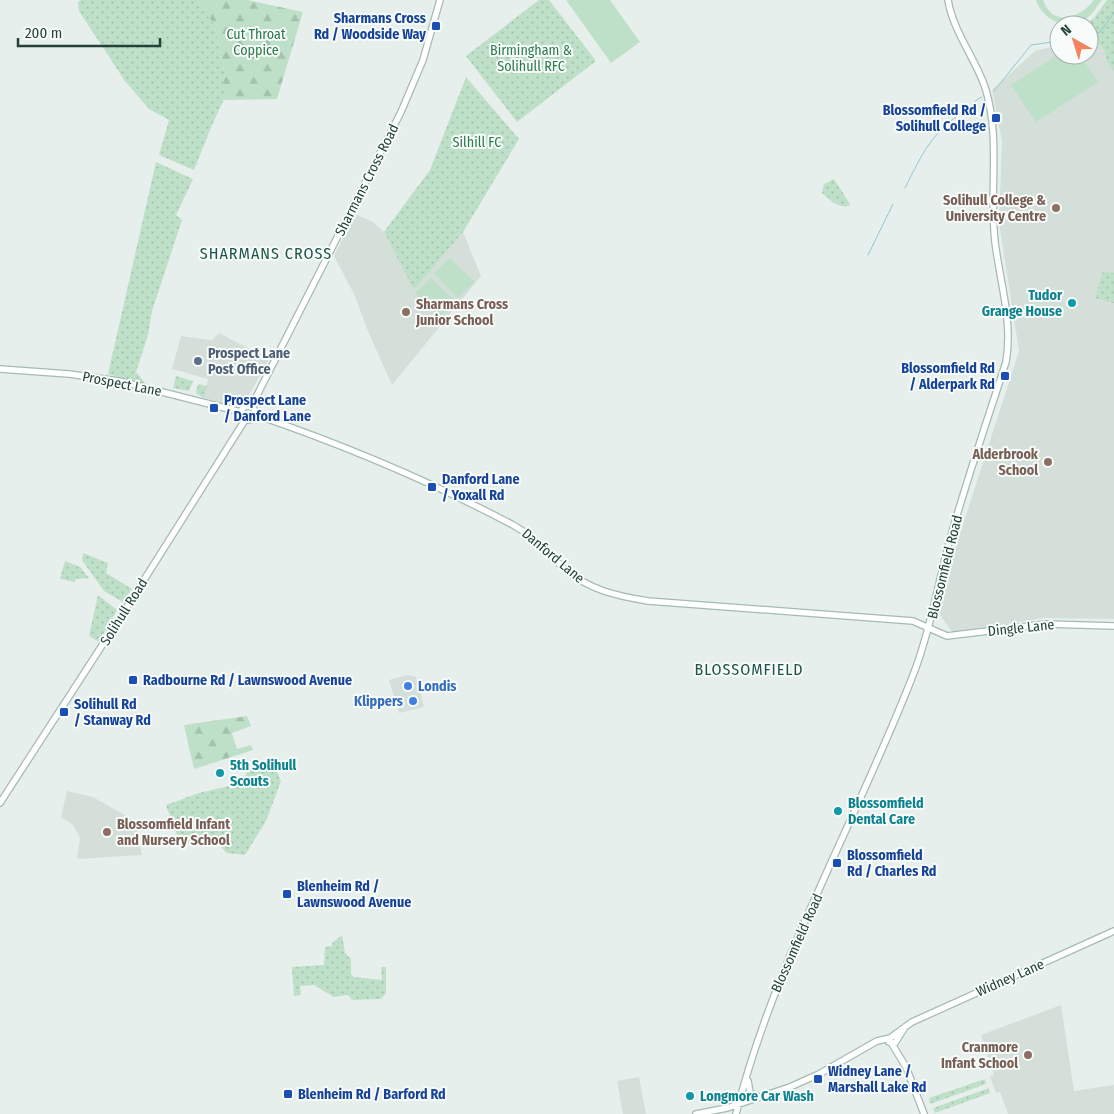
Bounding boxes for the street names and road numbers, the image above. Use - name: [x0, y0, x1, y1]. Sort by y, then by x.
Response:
- street label: Sharmans Cross Road: [331, 121, 403, 239]
- street label: Prospect Lane: [81, 368, 163, 400]
- street label: Blossomfield Road: [924, 513, 966, 621]
- street label: Danford Lane: [518, 525, 588, 587]
- street label: Solihull Road: [97, 575, 151, 649]
- street label: Dingle Lane: [987, 616, 1055, 640]
- street label: Blossomfield Road: [768, 891, 826, 995]
- street label: Widney Lane: [973, 955, 1047, 1001]

